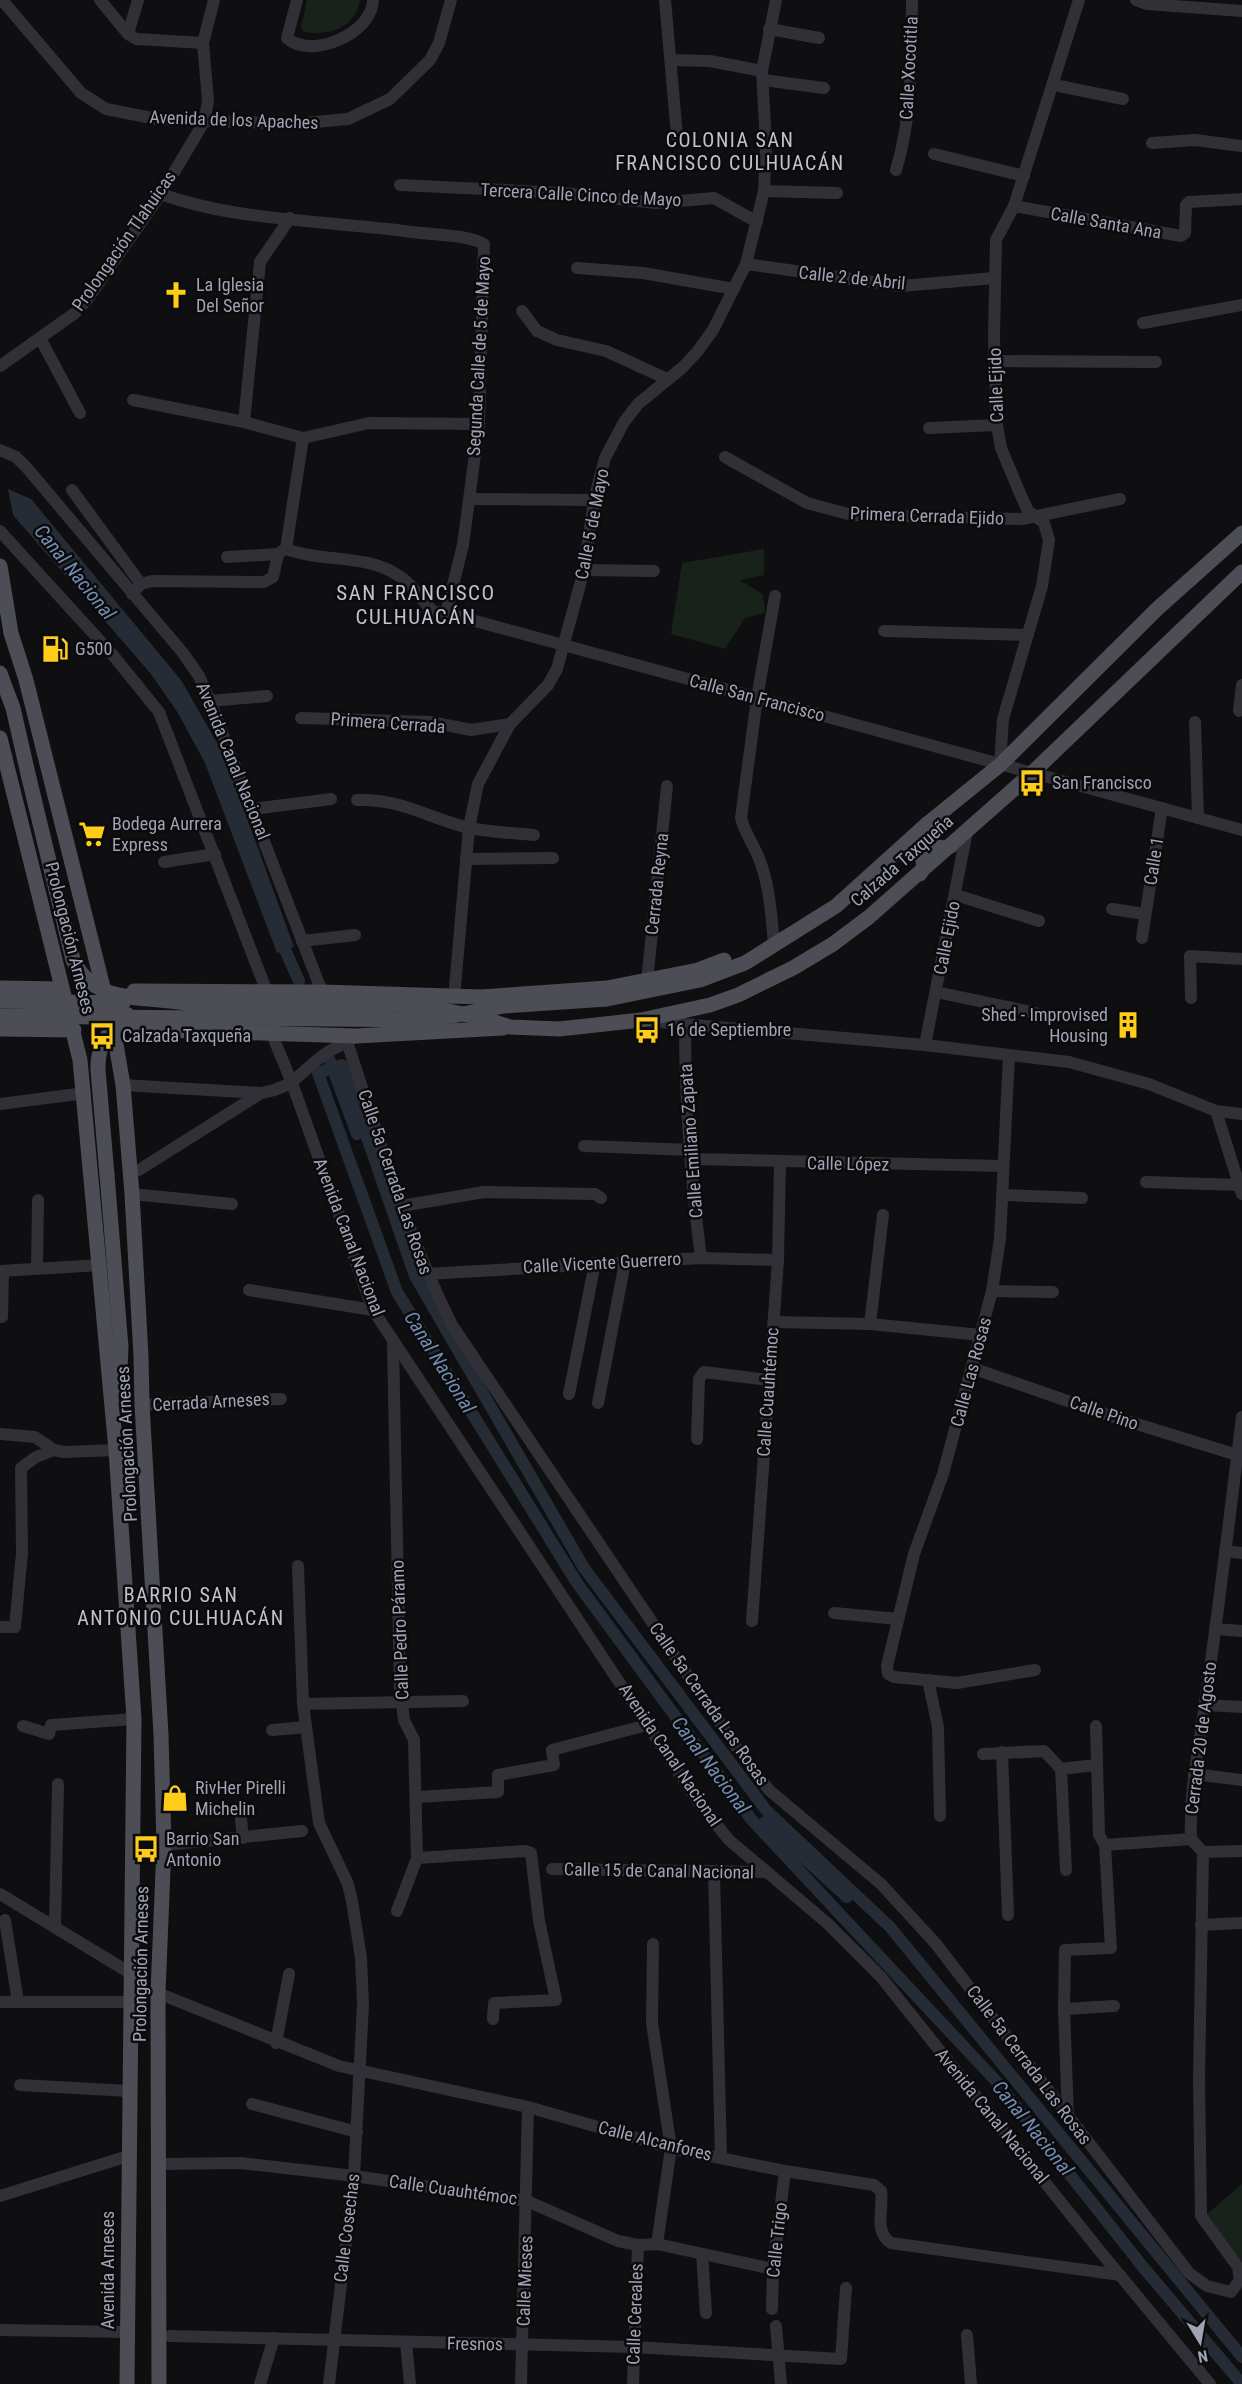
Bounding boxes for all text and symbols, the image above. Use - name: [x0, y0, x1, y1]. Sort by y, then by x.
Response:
- street label: Calle Xocotitla: [895, 16, 922, 120]
- street label: Avenida de los Apaches: [149, 106, 319, 133]
- district label: COLONIA SAN FRANCISCO CULHUACÁN: [615, 128, 845, 175]
- street label: Prolongación Tlahuicas: [67, 167, 180, 315]
- street label: Tercera Calle Cinco de Mayo: [480, 179, 682, 210]
- street label: Calle Santa Ana: [1049, 202, 1163, 243]
- street label: Segunda Calle de 5 de Mayo: [463, 256, 494, 456]
- street label: Calle 2 de Abril: [798, 261, 906, 294]
- place label: La Iglesia Del Señor: [196, 274, 264, 316]
- church icon: La Iglesia Del Señor: [161, 280, 191, 310]
- street label: Calle Ejido: [984, 347, 1007, 423]
- street label: Calle 5 de Mayo: [570, 467, 613, 581]
- street label: Primera Cerrada Ejido: [850, 502, 1004, 529]
- water label: Canal Nacional: [29, 520, 121, 625]
- district label: SAN FRANCISCO CULHUACÁN: [336, 581, 496, 629]
- fuel station icon: G500: [40, 634, 70, 664]
- place label: G500: [75, 638, 112, 659]
- street label: Calle San Francisco: [687, 669, 827, 726]
- street label: Avenida Canal Nacional: [192, 679, 275, 842]
- street label: Primera Cerrada: [330, 708, 446, 737]
- bus stop icon: San Francisco: [1017, 768, 1047, 798]
- place label: San Francisco: [1052, 772, 1152, 793]
- street label: Calzada Taxqueña: [846, 810, 957, 911]
- place label: Bodega Aurrera Express: [112, 813, 222, 855]
- supermarket icon: Bodega Aurrera Express: [77, 819, 107, 849]
- street label: Cerrada Reyna: [641, 832, 672, 936]
- street label: Calle 1: [1139, 835, 1168, 887]
- street label: Prolongación Arneses: [41, 860, 100, 1016]
- street label: Calle Ejido: [929, 899, 964, 977]
- place label: Shed - Improvised Housing: [981, 1004, 1108, 1046]
- building icon: Shed - Improvised Housing: [1113, 1010, 1143, 1040]
- bus stop icon: 16 de Septiembre: [632, 1015, 662, 1045]
- place label: 16 de Septiembre: [667, 1019, 791, 1040]
- bus stop icon: Calzada Taxqueña: [87, 1021, 117, 1051]
- place label: Calzada Taxqueña: [122, 1025, 251, 1046]
- street label: Calle Emiliano Zapata: [675, 1063, 706, 1219]
- street label: Calle 5a Cerrada Las Rosas: [354, 1087, 437, 1277]
- street label: Calle López: [807, 1152, 890, 1175]
- street label: Avenida Canal Nacional: [310, 1155, 389, 1319]
- street label: Calle Vicente Guerrero: [522, 1248, 682, 1277]
- water label: Canal Nacional: [399, 1307, 481, 1418]
- street label: Calle Las Rosas: [946, 1315, 995, 1429]
- street label: Calle Cuauhtémoc: [753, 1327, 782, 1457]
- street label: Prolongación Arneses: [112, 1366, 141, 1522]
- street label: Cerrada Arneses: [152, 1388, 270, 1415]
- street label: Calle Pino: [1067, 1391, 1141, 1434]
- street label: Calle Pedro Páramo: [387, 1560, 412, 1700]
- district label: BARRIO SAN ANTONIO CULHUACÁN: [77, 1583, 285, 1630]
- street label: Calle 5a Cerrada Las Rosas: [645, 1618, 774, 1789]
- street label: Cerrada 20 de Agosto: [1181, 1660, 1220, 1815]
- street label: Avenida Canal Nacional: [614, 1679, 726, 1831]
- water label: Canal Nacional: [667, 1712, 755, 1818]
- place label: RivHer Pirelli Michelin: [195, 1777, 286, 1819]
- shop icon: RivHer Pirelli Michelin: [160, 1783, 190, 1813]
- place label: Barrio San Antonio: [166, 1828, 239, 1870]
- bus stop icon: Barrio San Antonio: [131, 1834, 161, 1864]
- street label: Calle 15 de Canal Nacional: [564, 1858, 754, 1883]
- street label: Prolongación Arneses: [129, 1886, 152, 2042]
- street label: Calle 5a Cerrada Las Rosas: [963, 1981, 1096, 2148]
- street label: Avenida Canal Nacional: [931, 2044, 1053, 2188]
- water label: Canal Nacional: [987, 2076, 1079, 2180]
- street label: Calle Alcanfores: [596, 2116, 714, 2165]
- street label: Calle Cuauhtémoc: [388, 2170, 519, 2209]
- street label: Calle Cosechas: [329, 2172, 364, 2284]
- street label: Calle Trigo: [762, 2201, 791, 2279]
- street label: Avenida Arneses: [97, 2211, 118, 2329]
- street label: Calle Mieses: [512, 2235, 537, 2327]
- street label: Calle Cereales: [622, 2263, 647, 2365]
- north arrow: [1170, 2312, 1230, 2372]
- street label: Fresnos: [447, 2333, 503, 2354]
- text: N: [1196, 2346, 1209, 2366]

